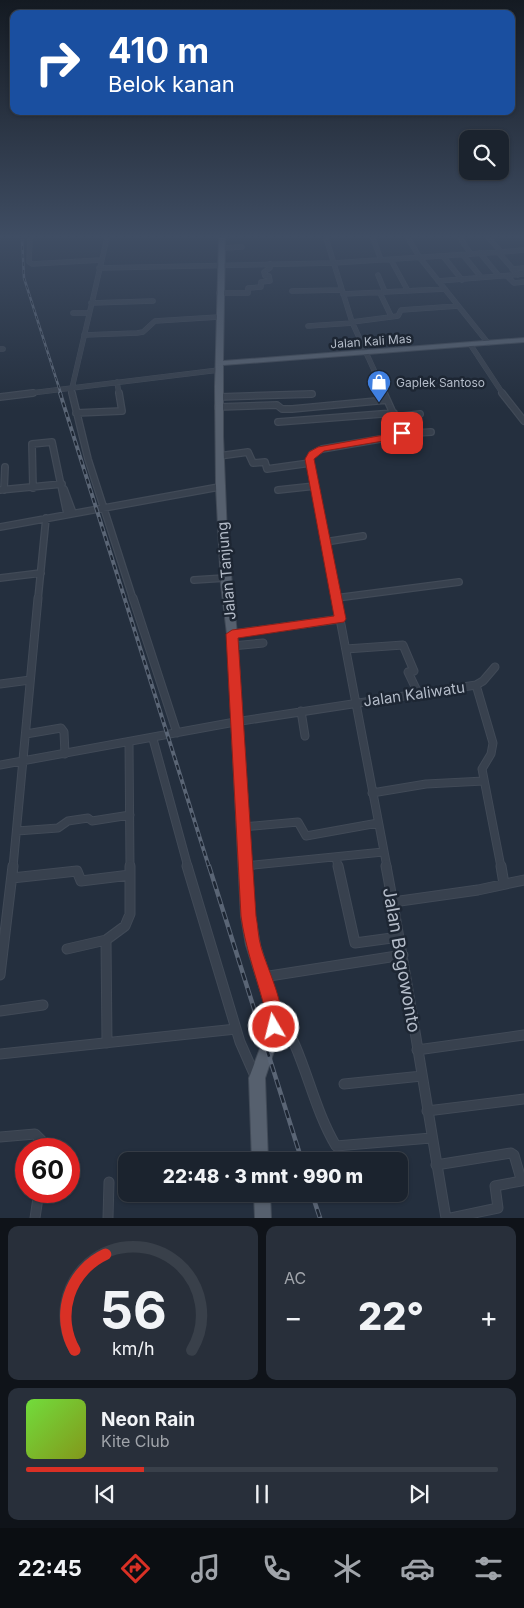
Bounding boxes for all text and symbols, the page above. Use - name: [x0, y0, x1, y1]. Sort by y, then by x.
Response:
- text: 410 m: [108, 29, 209, 71]
- icon: right: [25, 30, 90, 95]
- text: Belok kanan: [108, 71, 235, 97]
- map controls: [459, 130, 509, 180]
- button: search: [459, 130, 509, 180]
- street label: Jalan Kali Mas: [330, 331, 412, 351]
- shop icon: Gaplek Santoso: [366, 369, 392, 403]
- place label: Gaplek Santoso: [396, 375, 485, 390]
- pin: [381, 412, 423, 454]
- icon: arrive: [388, 419, 416, 447]
- street label: Jalan Tanjung: [212, 521, 240, 621]
- street label: Jalan Kaliwatu: [362, 677, 466, 711]
- street label: Jalan Bogowonto: [379, 886, 425, 1034]
- position arrow: [247, 1000, 299, 1052]
- speed limit sign: 60: [15, 1138, 80, 1203]
- text: 22:48 · 3 mnt · 990 m: [163, 1165, 363, 1188]
- text: AC: [284, 1268, 306, 1288]
- text: 56: [99, 1279, 167, 1342]
- text: 22°: [358, 1293, 424, 1339]
- text: −: [284, 1300, 303, 1334]
- text: +: [479, 1300, 498, 1334]
- text: km/h: [112, 1338, 154, 1359]
- text: Neon Rain: [101, 1408, 195, 1431]
- text: Kite Club: [101, 1431, 170, 1451]
- icon: previous: [91, 1480, 119, 1508]
- icon: pause: [248, 1480, 276, 1508]
- icon: next: [405, 1480, 433, 1508]
- icon: directions: [118, 1551, 153, 1586]
- icon: music: [188, 1551, 223, 1586]
- icon: phone: [259, 1551, 294, 1586]
- icon: climate: [330, 1551, 365, 1586]
- icon: car: [400, 1551, 435, 1586]
- icon: filters: [471, 1551, 506, 1586]
- text: 22:45: [18, 1555, 82, 1581]

